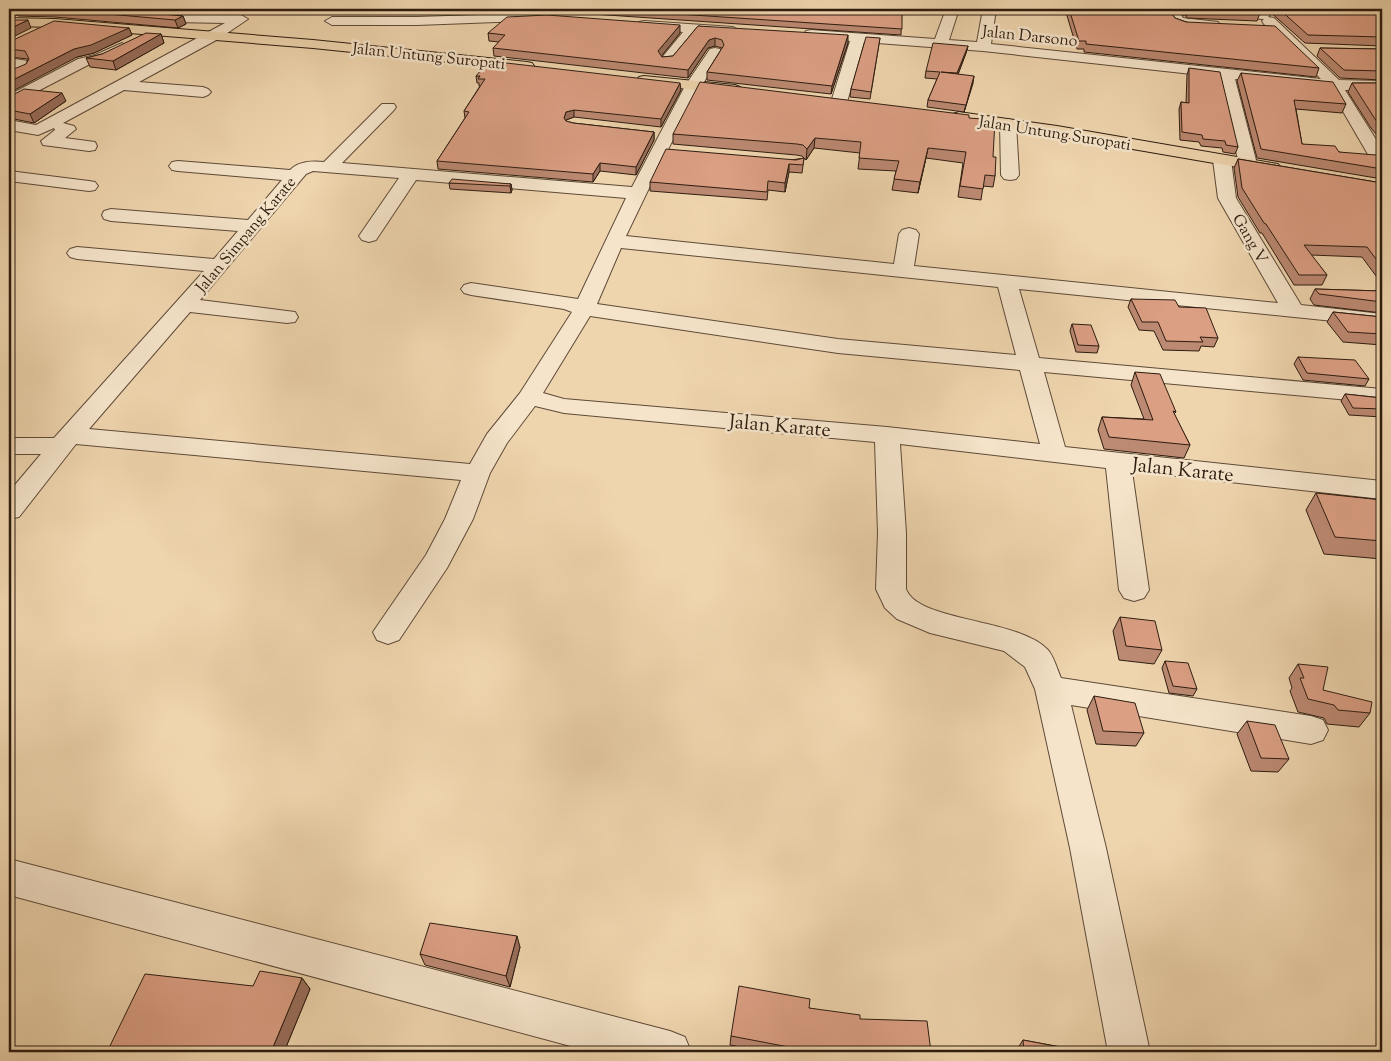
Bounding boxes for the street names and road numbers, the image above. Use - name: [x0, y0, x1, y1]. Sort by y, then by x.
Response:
- street label: Jalan Darsono: [980, 21, 1079, 54]
- street label: Jalan Untung Suropati: [350, 38, 507, 77]
- street label: Jalan Untung Suropati: [976, 111, 1133, 158]
- street label: Jalan Simpang Karate: [191, 172, 302, 300]
- street label: Gang V: [1225, 210, 1272, 268]
- street label: Jalan Karate: [727, 409, 832, 446]
- street label: Jalan Karate: [1130, 452, 1235, 491]

